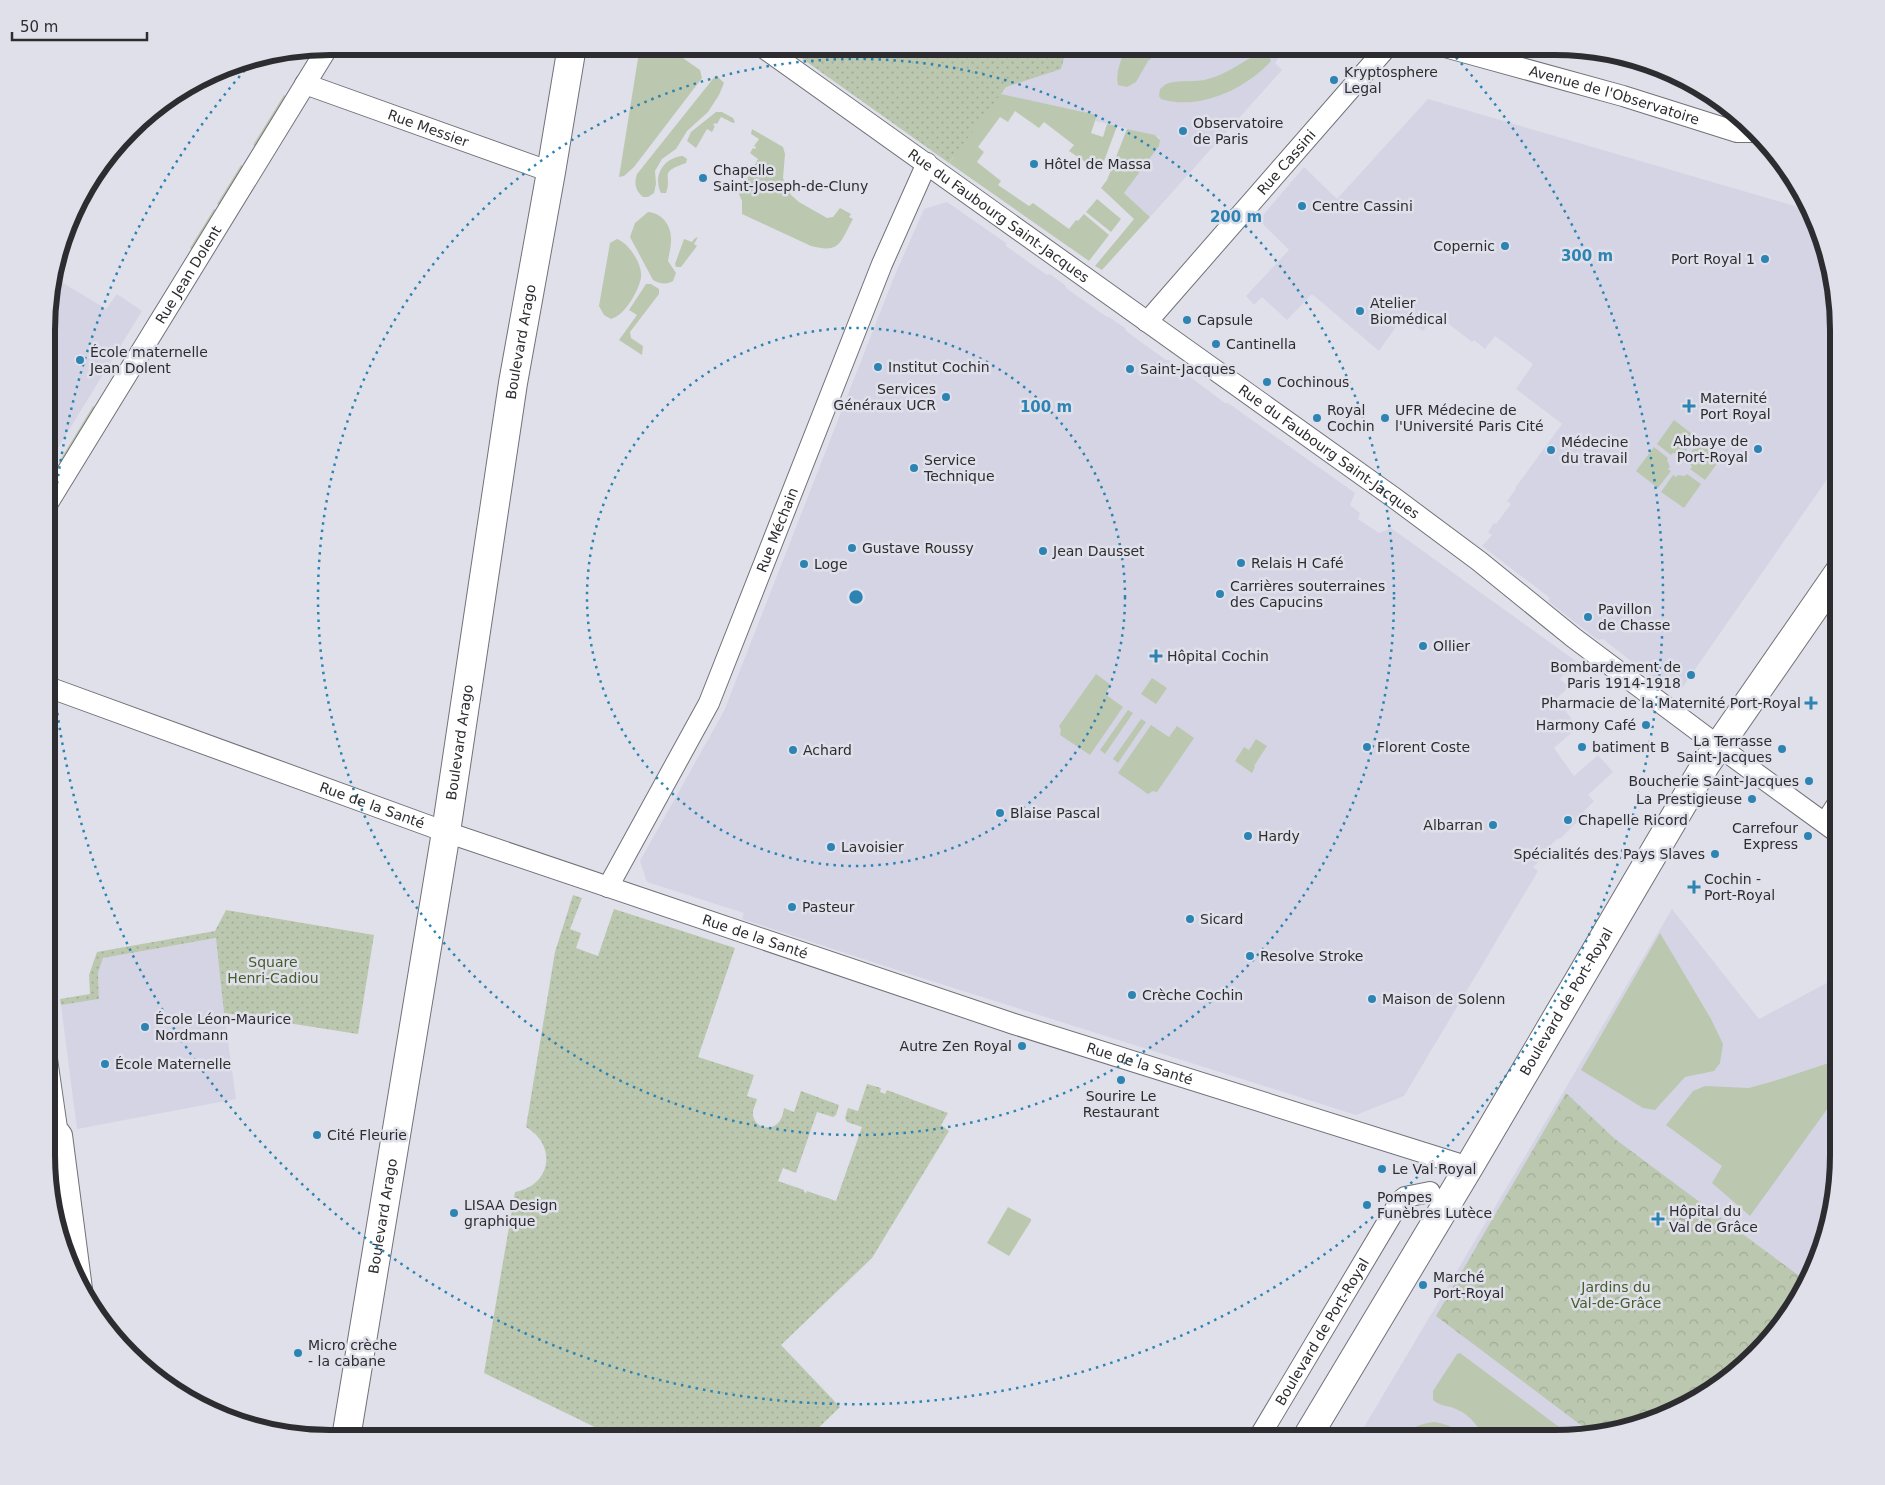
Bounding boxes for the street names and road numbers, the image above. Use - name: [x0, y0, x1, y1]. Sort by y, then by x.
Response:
- street label: Avenue de l'Observatoire: [1527, 63, 1701, 128]
- street label: Rue Messier: [386, 106, 471, 150]
- street label: Rue Cassini: [1254, 127, 1319, 198]
- street label: Rue du Faubourg Saint-Jacques: [905, 146, 1092, 286]
- street label: Rue Jean Dolent: [152, 222, 225, 327]
- street label: Boulevard Arago: [503, 283, 539, 401]
- street label: Rue du Faubourg Saint-Jacques: [1236, 381, 1422, 522]
- street label: Rue Méchain: [753, 485, 801, 575]
- street label: Boulevard Arago: [443, 683, 476, 801]
- street label: Rue de la Santé: [318, 779, 427, 832]
- street label: Rue de la Santé: [700, 911, 810, 962]
- street label: Boulevard de Port-Royal: [1517, 925, 1616, 1078]
- street label: Rue de la Santé: [1085, 1039, 1195, 1088]
- street label: Boulevard Arago: [365, 1157, 400, 1275]
- street label: Boulevard de Port-Royal: [1272, 1255, 1372, 1408]

